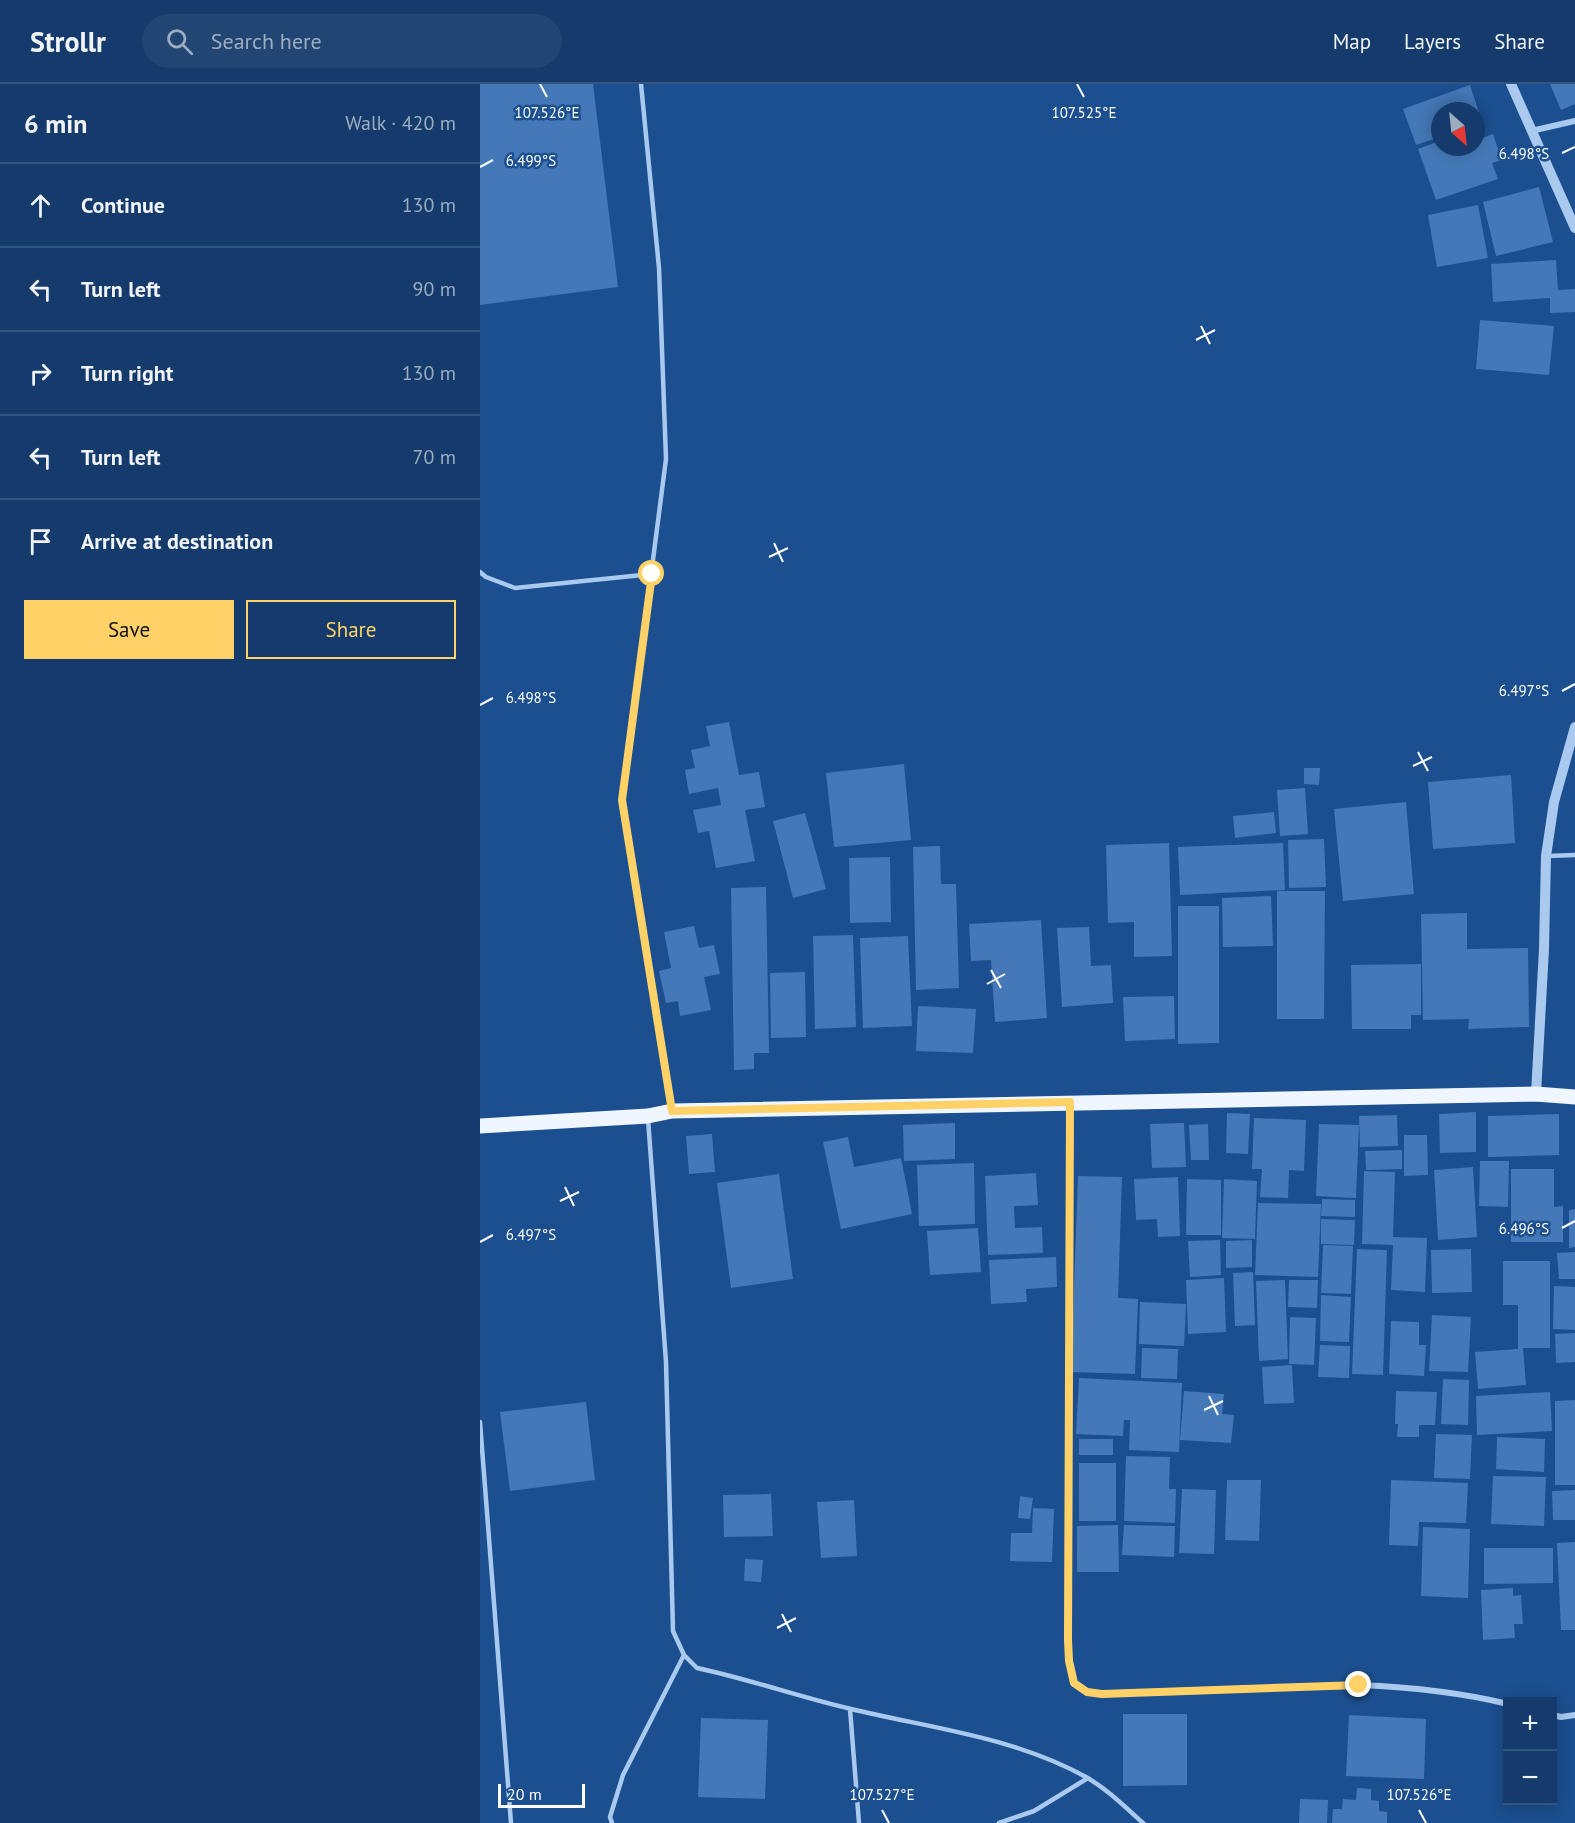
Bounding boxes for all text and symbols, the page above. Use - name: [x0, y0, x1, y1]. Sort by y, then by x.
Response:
- search box: [142, 14, 562, 68]
- text: Strollr: [30, 23, 106, 60]
- icon: search: [163, 25, 196, 58]
- text: Search here: [211, 27, 322, 55]
- text: Map: [1333, 28, 1371, 55]
- text: Layers: [1404, 28, 1461, 55]
- text: Share: [1494, 28, 1545, 55]
- north arrow: [1431, 102, 1485, 156]
- text: 107.526°E: [514, 103, 580, 122]
- text: 107.525°E: [1051, 103, 1117, 122]
- text: 6 min: [24, 107, 87, 140]
- text: Walk · 420 m: [345, 110, 456, 136]
- text: 6.498°S: [1499, 144, 1549, 163]
- text: 6.499°S: [506, 151, 556, 170]
- icon: ahead: [24, 189, 57, 222]
- text: Continue: [81, 191, 165, 219]
- text: 130 m: [402, 192, 456, 218]
- icon: left: [24, 273, 57, 306]
- text: Turn left: [81, 275, 161, 303]
- text: 90 m: [413, 276, 456, 302]
- icon: right: [24, 357, 57, 390]
- text: Turn right: [81, 359, 173, 387]
- text: 130 m: [402, 360, 456, 386]
- icon: left: [24, 441, 57, 474]
- text: Turn left: [81, 443, 161, 471]
- text: 70 m: [413, 444, 456, 470]
- icon: arrive: [24, 525, 57, 558]
- text: Arrive at destination: [81, 527, 273, 555]
- route start: [638, 560, 664, 586]
- button: Save: [24, 600, 234, 659]
- button: Share: [246, 600, 456, 659]
- text: 6.497°S: [1499, 681, 1549, 700]
- text: 6.498°S: [506, 688, 556, 707]
- text: 6.496°S: [1499, 1219, 1549, 1238]
- text: 6.497°S: [506, 1225, 556, 1244]
- route end: [1345, 1671, 1371, 1697]
- map controls: [1503, 1697, 1557, 1805]
- button: +: [1503, 1697, 1557, 1751]
- button: −: [1503, 1751, 1557, 1805]
- scale bar: [498, 1781, 585, 1808]
- text: 20 m: [507, 1784, 542, 1804]
- text: 107.527°E: [849, 1785, 915, 1804]
- text: 107.526°E: [1386, 1785, 1452, 1804]

